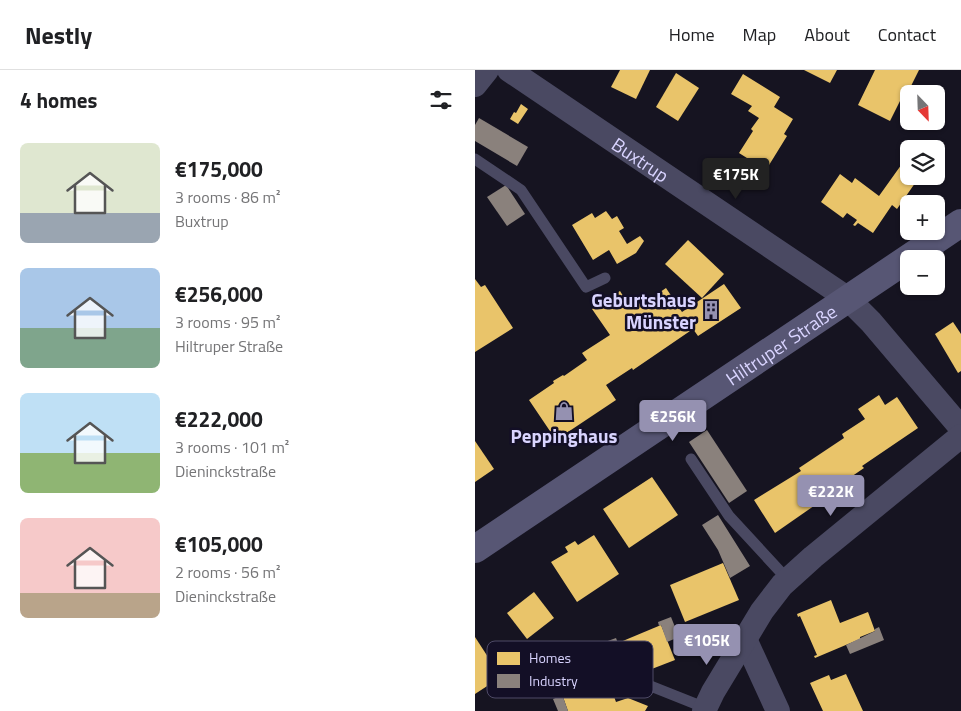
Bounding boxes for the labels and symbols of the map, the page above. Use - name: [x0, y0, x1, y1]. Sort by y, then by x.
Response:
- north arrow: [900, 85, 945, 130]
- street label: Buxtrup: [606, 129, 675, 189]
- pin: €175K: [701, 158, 771, 200]
- place label: Geburtshaus Münster: [591, 285, 696, 336]
- street label: Hiltruper Straße: [719, 296, 842, 392]
- building icon: Geburtshaus Münster: [700, 299, 722, 321]
- shop icon: Peppinghaus: [553, 400, 575, 422]
- pin: €256K: [638, 400, 708, 442]
- place label: Peppinghaus: [511, 421, 617, 450]
- pin: €222K: [796, 474, 866, 517]
- pin: €105K: [672, 624, 742, 666]
- legend: [487, 641, 653, 698]
- text: Homes: [529, 647, 571, 668]
- text: Industry: [529, 670, 578, 691]

